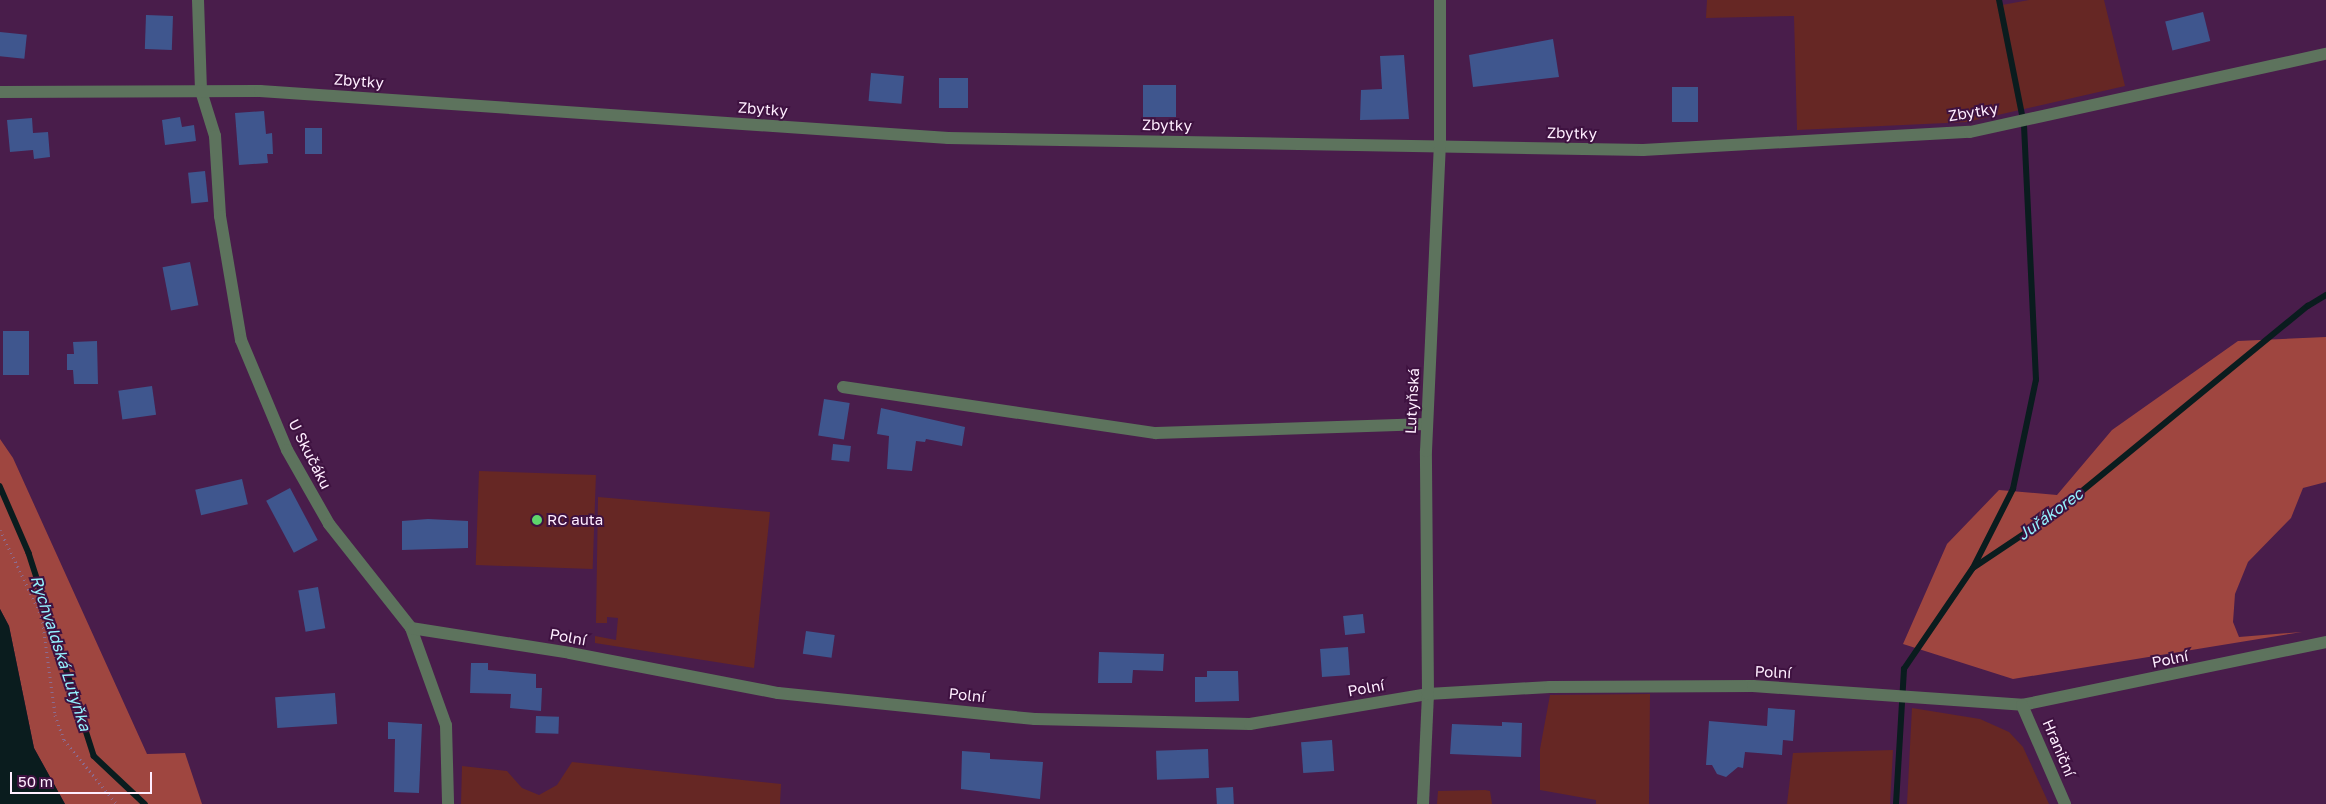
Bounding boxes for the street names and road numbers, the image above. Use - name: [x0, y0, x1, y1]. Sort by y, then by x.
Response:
- street label: Zbytky: [334, 70, 384, 92]
- street label: Zbytky: [738, 98, 788, 120]
- street label: Zbytky: [1947, 99, 1999, 125]
- street label: Zbytky: [1142, 116, 1192, 134]
- street label: Zbytky: [1547, 124, 1597, 142]
- street label: Lutyňská: [1401, 368, 1423, 434]
- street label: U Skučáku: [285, 416, 335, 492]
- street label: Polní: [548, 625, 588, 649]
- street label: Polní: [2150, 647, 2190, 671]
- street label: Polní: [1754, 662, 1792, 682]
- street label: Polní: [1346, 676, 1386, 700]
- street label: Polní: [948, 684, 986, 706]
- street label: Hraniční: [2039, 717, 2079, 779]

